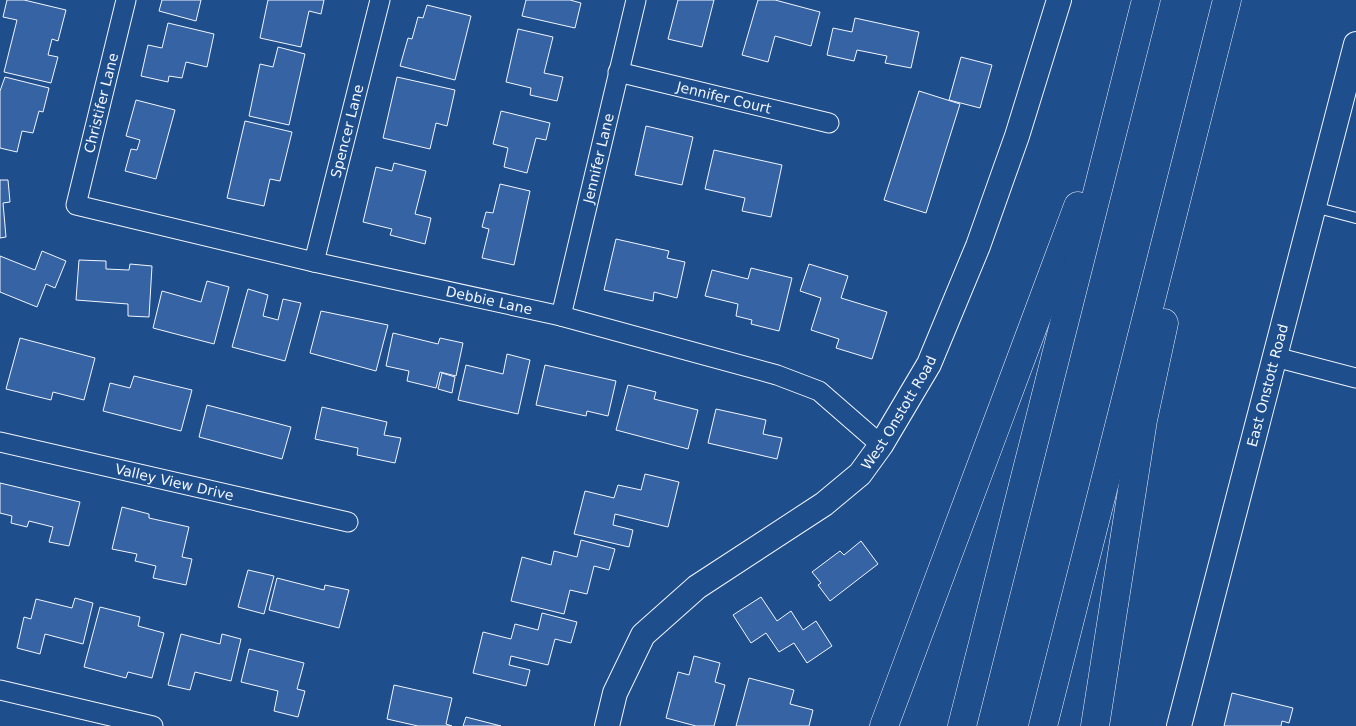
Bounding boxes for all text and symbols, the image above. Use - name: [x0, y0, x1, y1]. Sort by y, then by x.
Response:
- street label: Christifer Lane: [81, 51, 121, 155]
- street label: Jennifer Court: [674, 78, 773, 117]
- street label: Spencer Lane: [328, 83, 366, 179]
- street label: Jennifer Lane: [580, 112, 617, 206]
- street label: Debbie Lane: [444, 283, 534, 318]
- street label: East Onstott Road: [1244, 322, 1291, 449]
- street label: West Onstott Road: [858, 353, 940, 473]
- street label: Valley View Drive: [114, 461, 235, 503]

